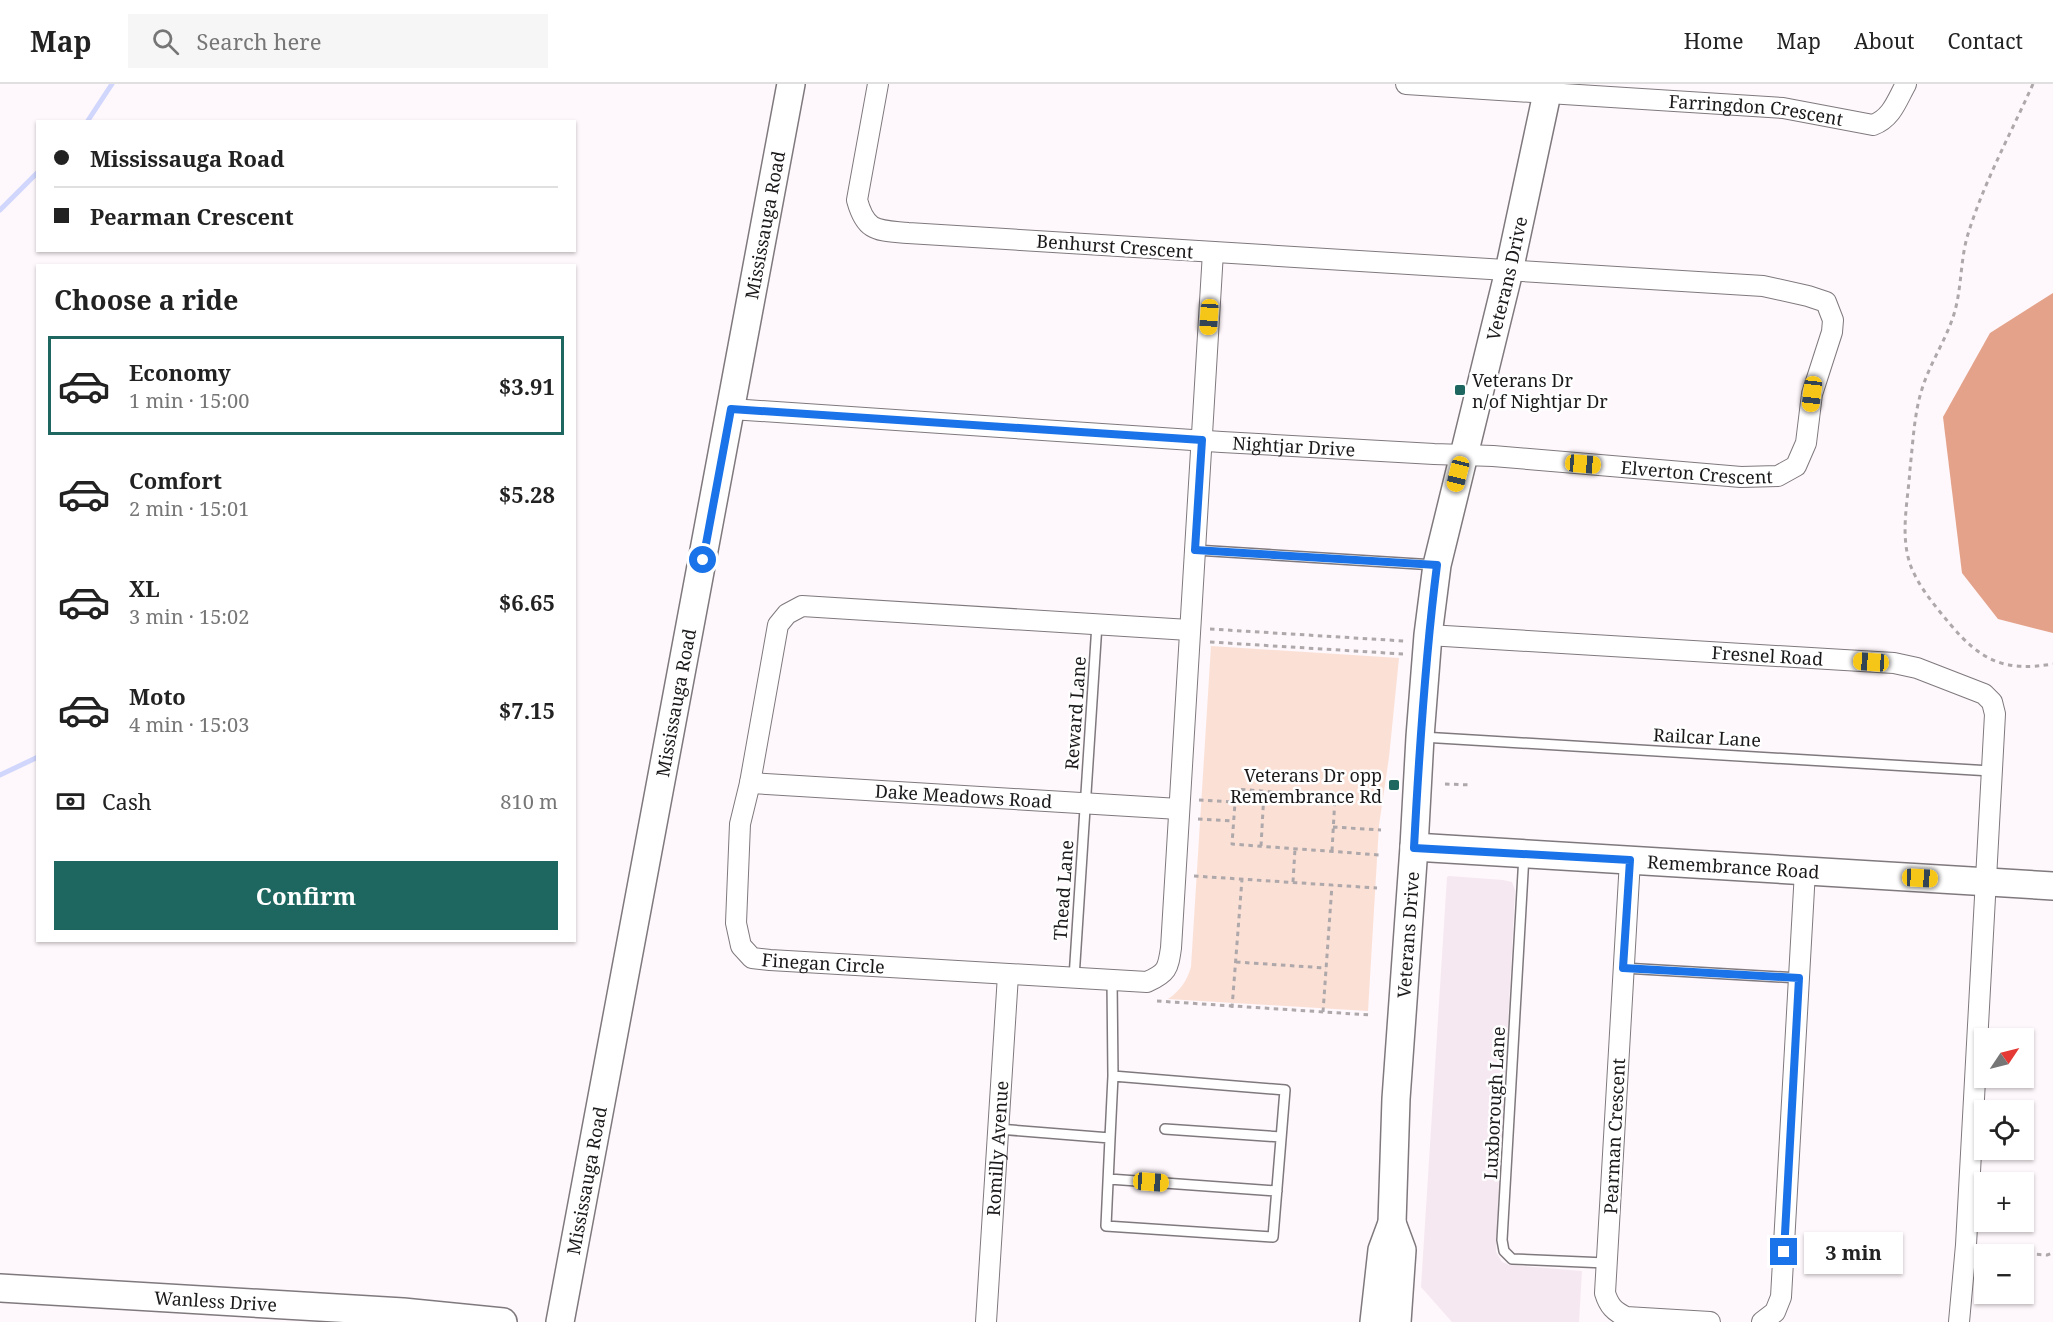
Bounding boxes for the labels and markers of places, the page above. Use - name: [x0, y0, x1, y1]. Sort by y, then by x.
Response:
- place label: Veterans Dr n/of Nightjar Dr: [1472, 368, 1608, 413]
- marker: Veterans Dr n/of Nightjar Dr: [1453, 383, 1467, 397]
- place label: Veterans Dr opp Remembrance Rd: [1230, 763, 1382, 808]
- marker: Veterans Dr opp Remembrance Rd: [1387, 778, 1401, 792]

